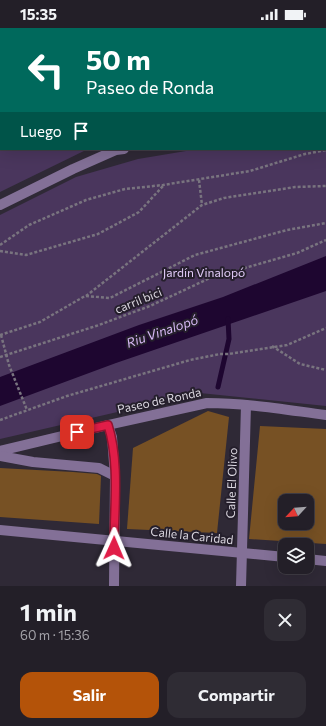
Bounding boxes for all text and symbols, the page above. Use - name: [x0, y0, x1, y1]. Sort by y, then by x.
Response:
- text: 15:35: [20, 5, 57, 23]
- text: 50 m: [86, 42, 151, 76]
- icon: left: [20, 44, 72, 96]
- text: Paseo de Ronda: [86, 76, 214, 98]
- icon: arrive: [70, 120, 92, 142]
- text: Luego: [20, 122, 62, 140]
- park label: Jardín Vinalopó: [163, 265, 245, 280]
- street label: carril bici: [112, 284, 164, 316]
- water label: Riu Vinalopó: [124, 311, 200, 351]
- street label: Paseo de Ronda: [116, 384, 202, 416]
- pin: [60, 415, 94, 449]
- icon: arrive: [66, 421, 88, 443]
- street label: Calle El Olivo: [223, 447, 239, 519]
- north arrow: [278, 494, 314, 530]
- map controls: [278, 494, 314, 574]
- street label: Calle la Caridad: [150, 524, 234, 546]
- position arrow: [93, 527, 135, 569]
- button: layers: [278, 538, 314, 574]
- text: 1 min: [20, 597, 77, 626]
- button: close: [264, 599, 306, 641]
- text: 60 m · 15:36: [20, 627, 90, 643]
- button: Salir: [20, 672, 159, 718]
- button: Compartir: [167, 672, 306, 718]

